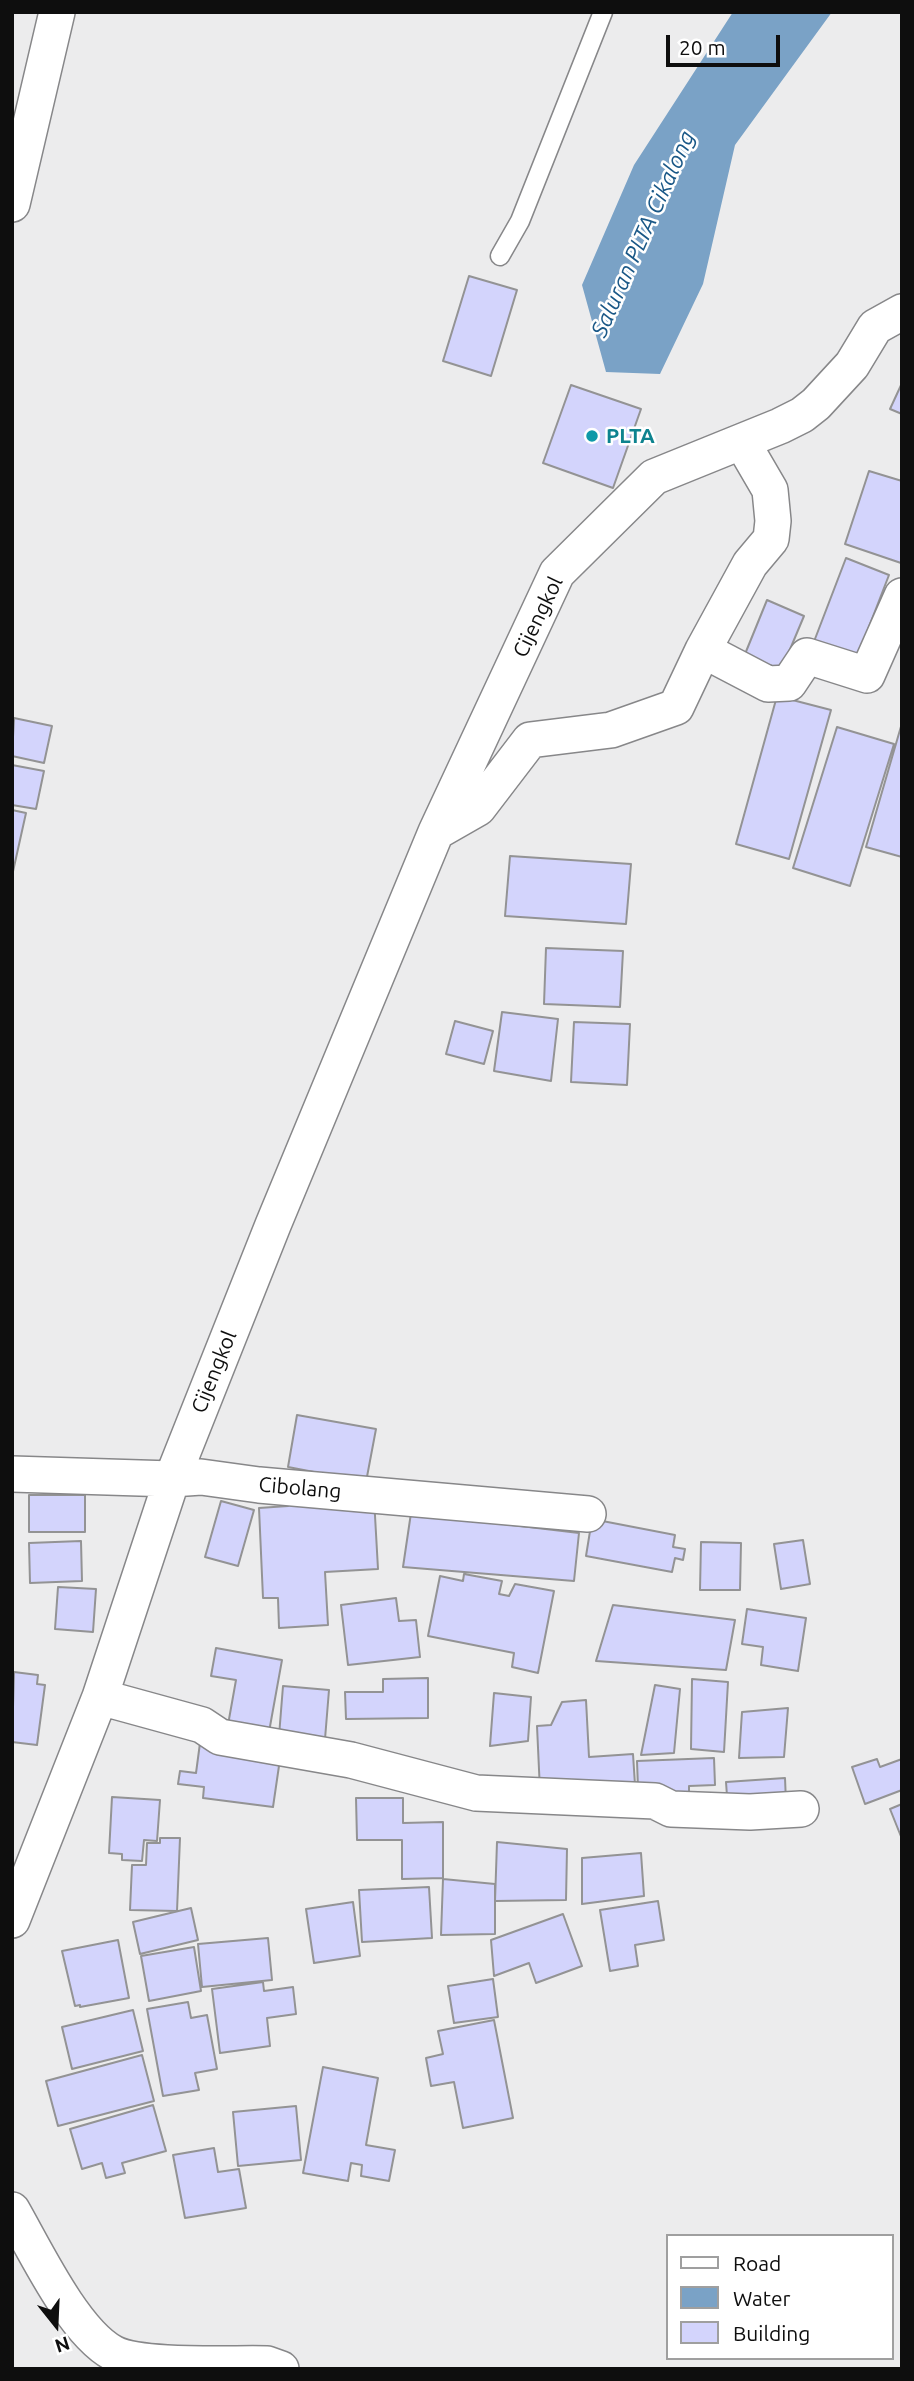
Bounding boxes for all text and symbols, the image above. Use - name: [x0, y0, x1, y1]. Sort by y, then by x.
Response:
- scale bar: [669, 21, 783, 65]
- text: 20 m: [679, 35, 726, 59]
- water label: Saluran PLTA Cikalong: [585, 127, 701, 341]
- place label: PLTA: [606, 423, 655, 449]
- marker: PLTA: [584, 428, 600, 444]
- street label: Cijengkol: [508, 573, 568, 661]
- street label: Cijengkol: [186, 1327, 242, 1417]
- street label: Cibolang: [258, 1472, 342, 1504]
- legend: [666, 2234, 893, 2360]
- text: Road: [733, 2251, 781, 2275]
- text: Water: [733, 2286, 791, 2310]
- north arrow: [21, 2290, 91, 2360]
- text: Building: [733, 2321, 810, 2345]
- text: N: [52, 2332, 73, 2358]

